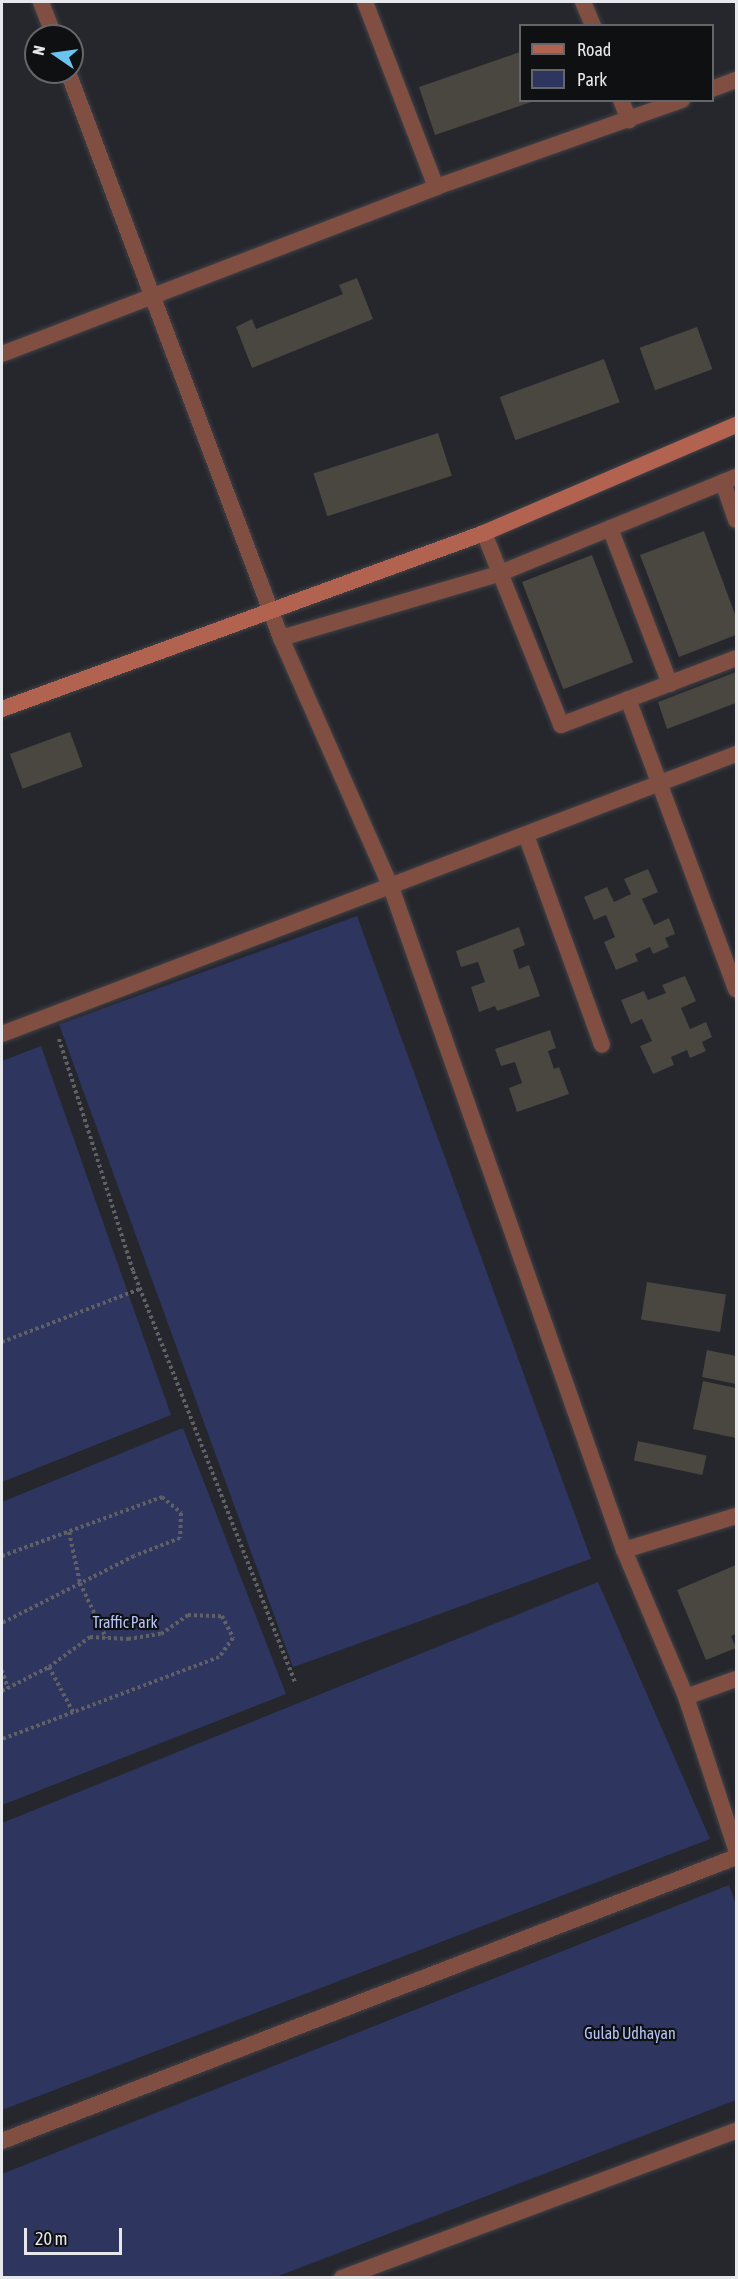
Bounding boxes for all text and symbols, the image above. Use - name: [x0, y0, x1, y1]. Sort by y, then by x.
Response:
- north arrow: [24, 24, 84, 84]
- legend: [519, 24, 714, 102]
- text: Road: [577, 39, 611, 60]
- text: N: [29, 44, 48, 57]
- text: Park: [577, 69, 607, 90]
- park label: Traffic Park: [92, 1612, 158, 1632]
- park label: Gulab Udhayan: [584, 2023, 676, 2043]
- scale bar: [27, 2216, 124, 2254]
- text: 20 m: [35, 2228, 67, 2249]

